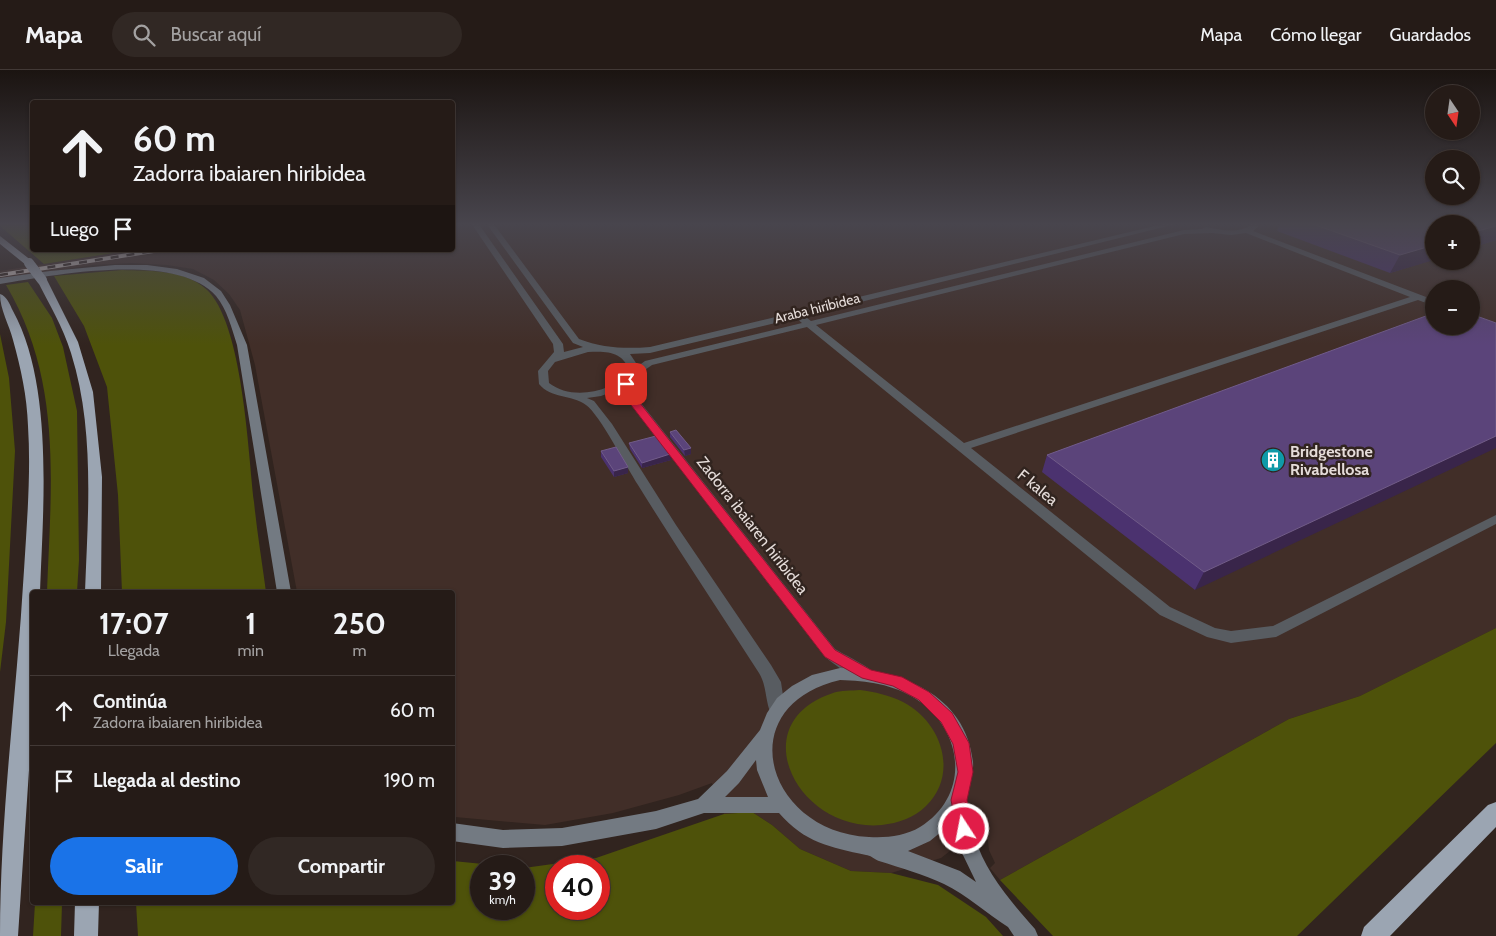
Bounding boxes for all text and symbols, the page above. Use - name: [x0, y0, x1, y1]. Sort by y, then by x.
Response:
- search box: [112, 12, 462, 57]
- text: Mapa: [25, 20, 82, 49]
- icon: search: [130, 21, 158, 49]
- text: Buscar aquí: [170, 23, 261, 46]
- text: Mapa: [1200, 24, 1242, 46]
- text: Cómo llegar: [1270, 24, 1362, 46]
- text: Guardados: [1390, 24, 1471, 46]
- north arrow: [1425, 85, 1480, 140]
- map controls: [1425, 85, 1480, 335]
- text: 60 m: [133, 117, 216, 160]
- icon: ahead: [50, 120, 115, 185]
- button: search: [1425, 150, 1480, 205]
- text: Zadorra ibaiaren hiribidea: [133, 160, 366, 187]
- icon: arrive: [109, 215, 137, 243]
- button: +: [1425, 215, 1480, 270]
- text: Luego: [50, 218, 99, 241]
- button: −: [1425, 280, 1480, 335]
- street label: Araba hiribidea: [772, 289, 862, 327]
- pin: [605, 363, 647, 405]
- icon: arrive: [612, 370, 640, 398]
- place label: Bridgestone Rivabellosa: [1290, 442, 1373, 479]
- building icon: Bridgestone Rivabellosa: [1260, 447, 1286, 473]
- street label: Zadorra ibaiaren hiribidea: [693, 453, 812, 598]
- street label: F kalea: [1014, 465, 1062, 510]
- text: 17:07: [99, 605, 169, 642]
- text: 1: [245, 605, 256, 642]
- text: 250: [333, 605, 386, 642]
- text: Llegada: [108, 641, 160, 660]
- text: min: [237, 641, 264, 660]
- text: m: [352, 641, 366, 660]
- text: Continúa: [93, 690, 167, 713]
- icon: ahead: [50, 697, 78, 725]
- text: 60 m: [390, 699, 435, 722]
- text: Zadorra ibaiaren hiribidea: [93, 713, 262, 732]
- icon: arrive: [50, 767, 78, 795]
- text: Llegada al destino: [93, 769, 240, 792]
- text: 190 m: [384, 769, 435, 792]
- position arrow: [937, 802, 989, 854]
- button: Salir: [50, 837, 238, 895]
- button: Compartir: [248, 837, 435, 895]
- speed limit sign: 40: [545, 855, 610, 920]
- text: 39: [489, 866, 516, 896]
- text: km/h: [489, 892, 516, 907]

